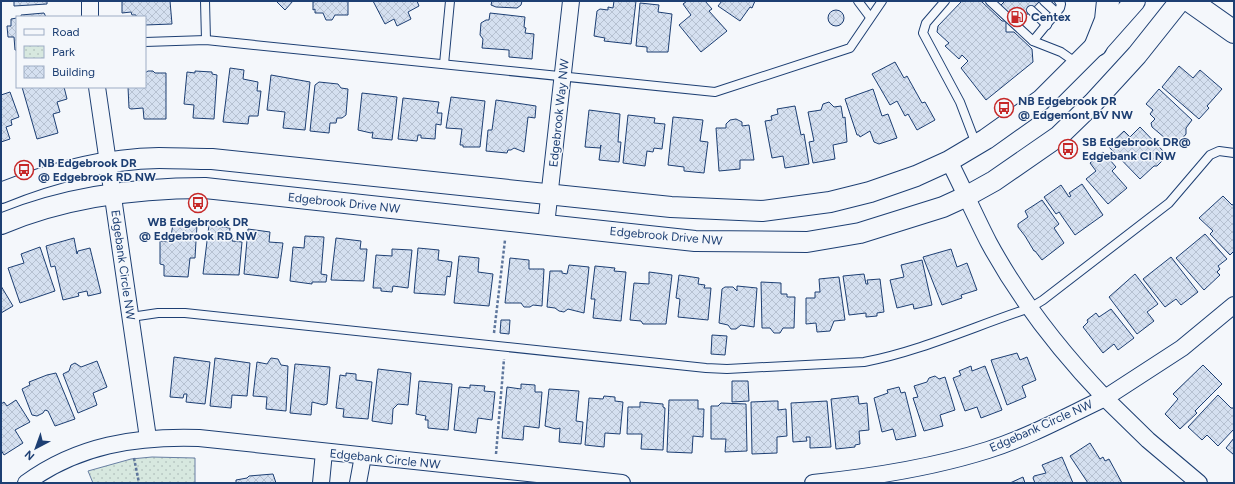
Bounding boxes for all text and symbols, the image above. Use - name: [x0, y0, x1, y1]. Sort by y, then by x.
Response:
- fuel station icon: Centex: [1006, 6, 1028, 28]
- place label: Centex: [1031, 10, 1071, 24]
- legend: [16, 16, 146, 88]
- text: Road: [52, 25, 80, 39]
- text: Park: [52, 45, 75, 59]
- street label: Edgebrook Way NW: [546, 58, 572, 168]
- text: Building: [52, 65, 95, 79]
- place label: NB Edgebrook DR @ Edgemont BV NW: [1018, 94, 1133, 122]
- bus stop icon: NB Edgebrook DR @ Edgemont BV NW: [993, 97, 1015, 119]
- place label: SB Edgebrook DR@ Edgebank CI NW: [1082, 135, 1191, 163]
- bus stop icon: SB Edgebrook DR@ Edgebank CI NW: [1057, 138, 1079, 160]
- place label: NB Edgebrook DR @ Edgebrook RD NW: [38, 156, 156, 184]
- bus stop icon: NB Edgebrook DR @ Edgebrook RD NW: [13, 159, 35, 181]
- street label: Edgebrook Drive NW: [287, 190, 401, 216]
- bus stop icon: WB Edgebrook DR @ Edgebrook RD NW: [187, 192, 209, 214]
- street label: Edgebank Circle NW: [108, 209, 138, 322]
- place label: WB Edgebrook DR @ Edgebrook RD NW: [139, 215, 257, 243]
- street label: Edgebrook Drive NW: [609, 224, 723, 248]
- street label: Edgebank Circle NW: [987, 397, 1095, 455]
- north arrow: [16, 428, 56, 468]
- street label: Edgebank Circle NW: [329, 446, 442, 472]
- text: N: [22, 447, 37, 463]

